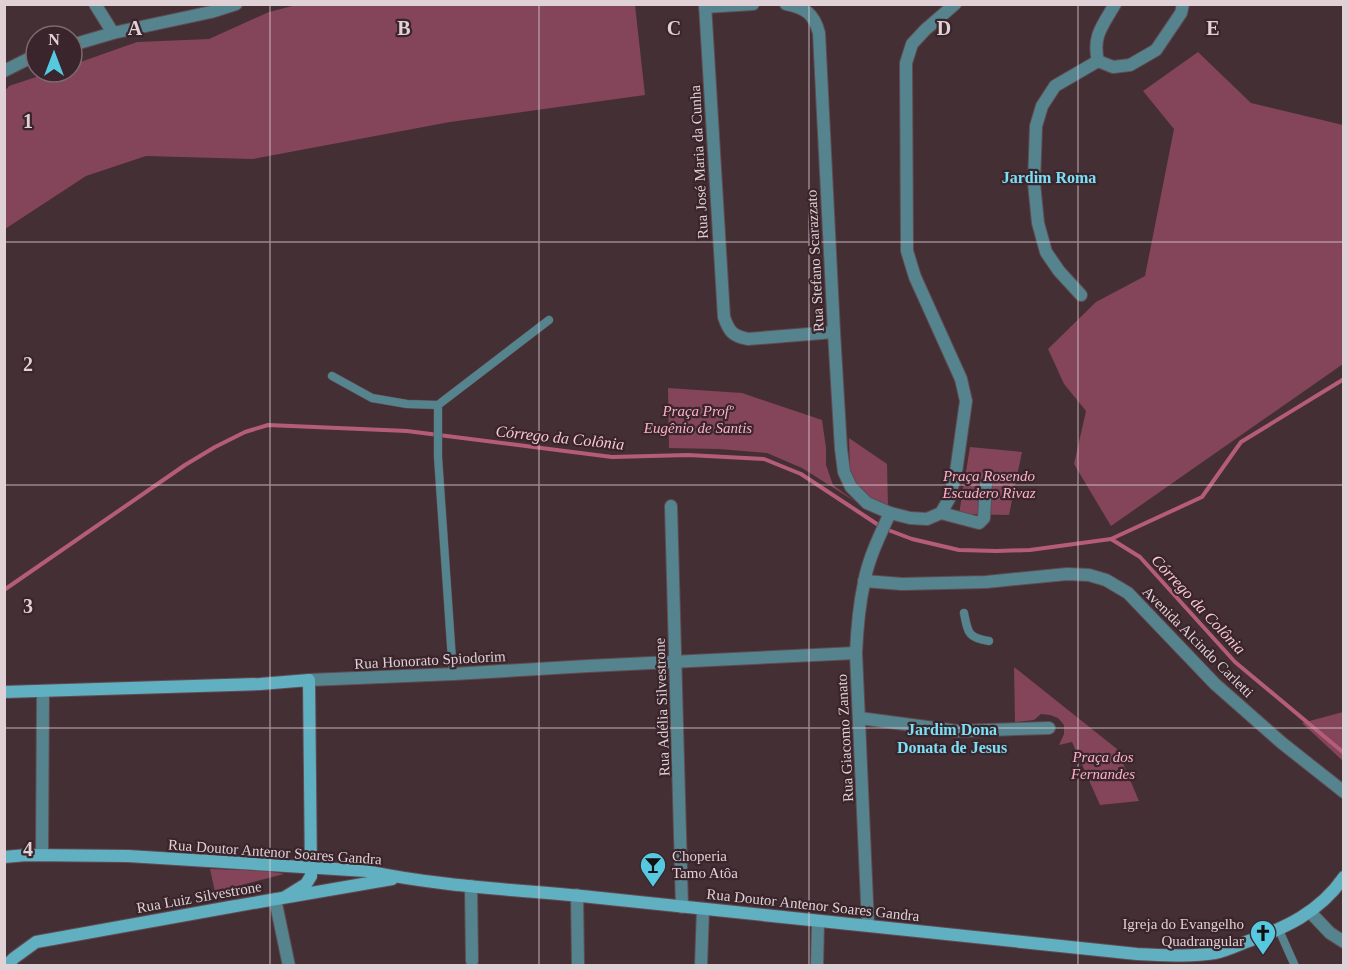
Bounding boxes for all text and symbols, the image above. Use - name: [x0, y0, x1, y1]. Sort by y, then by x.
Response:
- text: A: [128, 17, 143, 39]
- text: B: [397, 17, 411, 39]
- text: C: [667, 17, 681, 39]
- text: D: [937, 17, 951, 39]
- text: E: [1206, 17, 1220, 39]
- north arrow: [24, 24, 84, 84]
- text: N: [48, 31, 60, 48]
- street label: Rua José Maria da Cunha: [687, 84, 711, 239]
- text: 1: [23, 110, 33, 132]
- district label: Jardim Roma: [1002, 169, 1096, 186]
- street label: Rua Stefano Scarazzato: [803, 189, 827, 333]
- text: 2: [23, 353, 33, 375]
- park label: Praça Profº Eugênio de Santis: [643, 403, 752, 436]
- water label: Córrego da Colônia: [495, 422, 625, 454]
- park label: Praça Rosendo Escudero Rivaz: [941, 468, 1036, 501]
- water label: Córrego da Colônia: [1148, 551, 1249, 658]
- street label: Avenida Alcindo Carletti: [1139, 583, 1257, 701]
- text: 3: [23, 595, 33, 617]
- street label: Rua Adélia Silvestrone: [652, 637, 672, 776]
- street label: Rua Honorato Spiodorim: [354, 648, 506, 672]
- street label: Rua Giacomo Zanato: [834, 674, 856, 802]
- district label: Jardim Dona Donata de Jesus: [897, 721, 1007, 756]
- park label: Praça dos Fernandes: [1070, 749, 1135, 782]
- street label: Rua Doutor Antenor Soares Gandra: [168, 837, 383, 867]
- text: 4: [23, 838, 33, 860]
- place label: Choperia Tamo Atôa: [672, 848, 738, 881]
- bar icon: Choperia Tamo Atôa: [638, 850, 668, 888]
- street label: Rua Luiz Silvestrone: [135, 878, 263, 916]
- street label: Rua Doutor Antenor Soares Gandra: [706, 886, 921, 924]
- place label: Igreja do Evangelho Quadrangular: [1122, 916, 1244, 949]
- church icon: Igreja do Evangelho Quadrangular: [1248, 918, 1278, 956]

